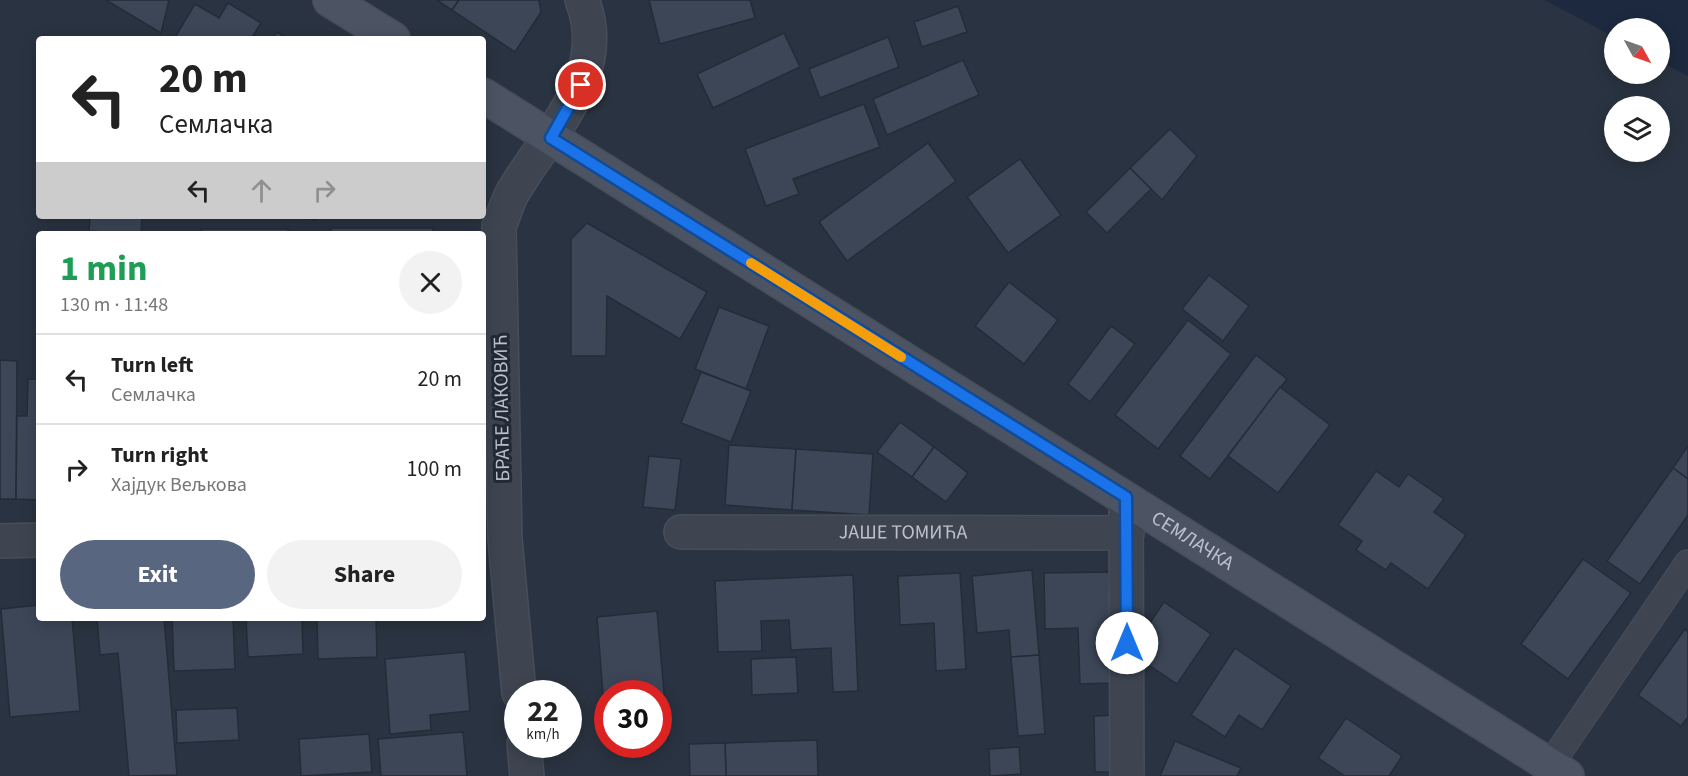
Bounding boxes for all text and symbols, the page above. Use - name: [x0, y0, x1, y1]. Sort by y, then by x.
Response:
- north arrow: [1604, 18, 1670, 84]
- map controls: [1604, 18, 1670, 162]
- text: 20 m: [159, 49, 248, 109]
- pin: [555, 59, 606, 110]
- icon: left: [60, 60, 138, 138]
- icon: arrive: [564, 68, 597, 101]
- button: layers: [1604, 96, 1670, 162]
- text: Семлачка: [159, 105, 273, 144]
- icon: left: [182, 174, 215, 207]
- icon: ahead: [245, 174, 278, 207]
- icon: right: [308, 174, 341, 207]
- text: 1 min: [60, 243, 148, 294]
- button: close: [399, 251, 462, 314]
- text: 130 m · 11:48: [60, 291, 168, 319]
- street label: БРАЋЕ ЛАКОВИЋ: [487, 334, 517, 482]
- text: Turn left: [111, 349, 193, 381]
- icon: left: [60, 363, 93, 396]
- text: 20 m: [417, 363, 462, 395]
- text: Семлачка: [111, 381, 196, 409]
- text: Turn right: [111, 439, 208, 471]
- icon: right: [60, 453, 93, 486]
- text: 100 m: [407, 453, 462, 485]
- text: Хајдук Вељкова: [111, 471, 247, 499]
- street label: СЕМЛАЧКА: [1146, 504, 1239, 577]
- street label: ЈАШЕ ТОМИЋА: [839, 518, 967, 547]
- button: Exit: [60, 540, 255, 609]
- button: Share: [267, 540, 462, 609]
- position arrow: [1095, 611, 1159, 675]
- speed limit sign: 30: [594, 680, 672, 758]
- text: 22: [527, 690, 559, 733]
- text: km/h: [526, 724, 560, 745]

